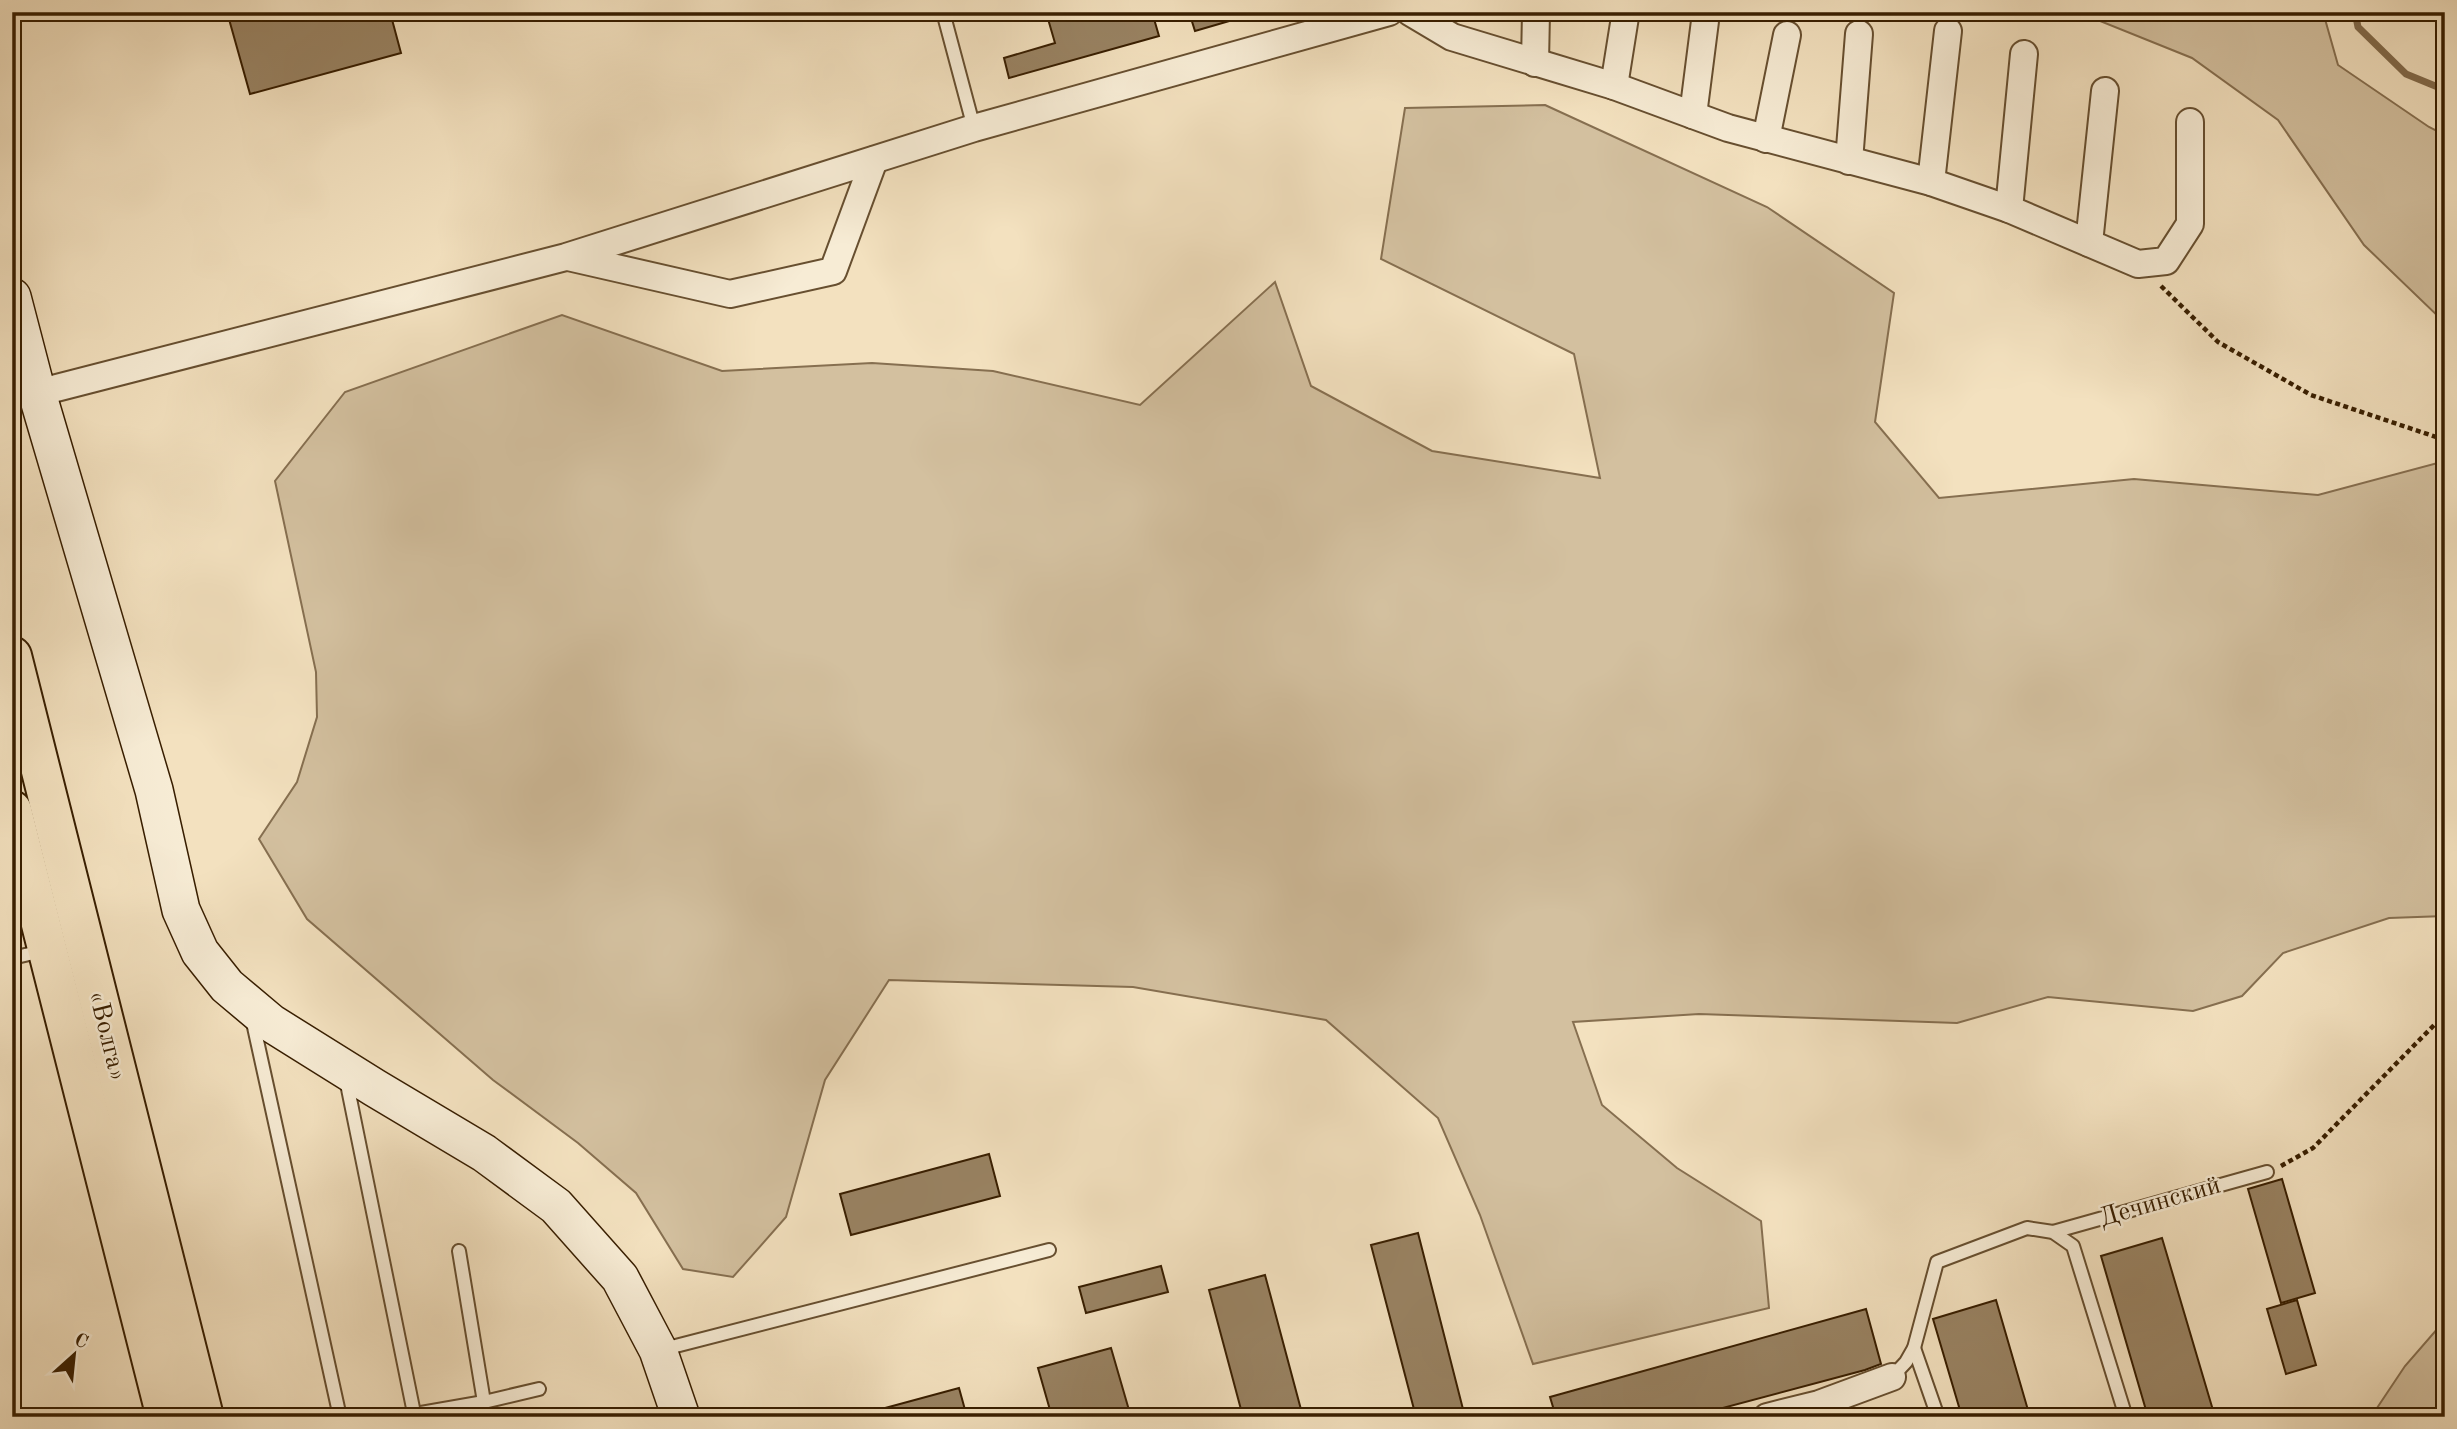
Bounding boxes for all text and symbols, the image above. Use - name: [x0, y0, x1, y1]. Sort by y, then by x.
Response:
- street label: «Волга»: [83, 988, 131, 1084]
- street label: Дечинский: [2096, 1172, 2224, 1232]
- north arrow: [38, 1320, 108, 1390]
- text: С: [71, 1331, 90, 1353]

